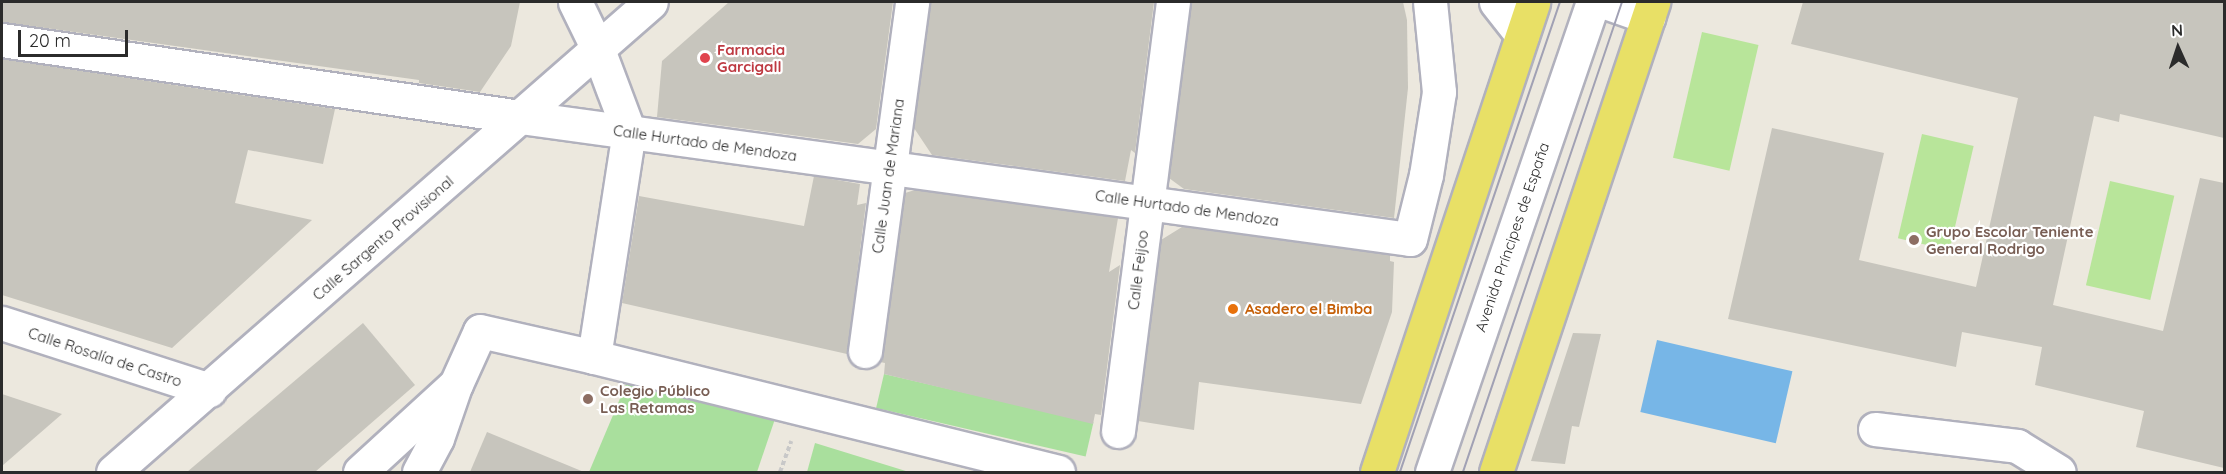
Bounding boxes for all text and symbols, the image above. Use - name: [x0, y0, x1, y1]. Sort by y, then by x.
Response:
- scale bar: [21, 18, 130, 56]
- north arrow: [2148, 18, 2208, 78]
- text: N: [2171, 20, 2183, 40]
- text: 20 m: [29, 29, 71, 52]
- place label: Farmacia Garcigall: [717, 40, 785, 75]
- marker: Farmacia Garcigall: [698, 51, 712, 65]
- street label: Calle Juan de Mariana: [868, 97, 908, 255]
- street label: Calle Hurtado de Mendoza: [612, 121, 798, 165]
- street label: Avenida Príncipes de España: [1471, 140, 1553, 334]
- street label: Calle Sargento Provisional: [309, 172, 457, 304]
- street label: Calle Hurtado de Mendoza: [1094, 186, 1280, 230]
- place label: Grupo Escolar Teniente General Rodrigo: [1926, 222, 2094, 257]
- street label: Calle Feijoo: [1124, 229, 1152, 311]
- marker: Grupo Escolar Teniente General Rodrigo: [1907, 233, 1921, 247]
- place label: Asadero el Bimba: [1245, 300, 1372, 318]
- marker: Asadero el Bimba: [1226, 302, 1240, 316]
- street label: Calle Rosalía de Castro: [26, 324, 184, 390]
- place label: Colegio Público Las Retamas: [600, 381, 710, 416]
- marker: Colegio Público Las Retamas: [581, 392, 595, 406]

